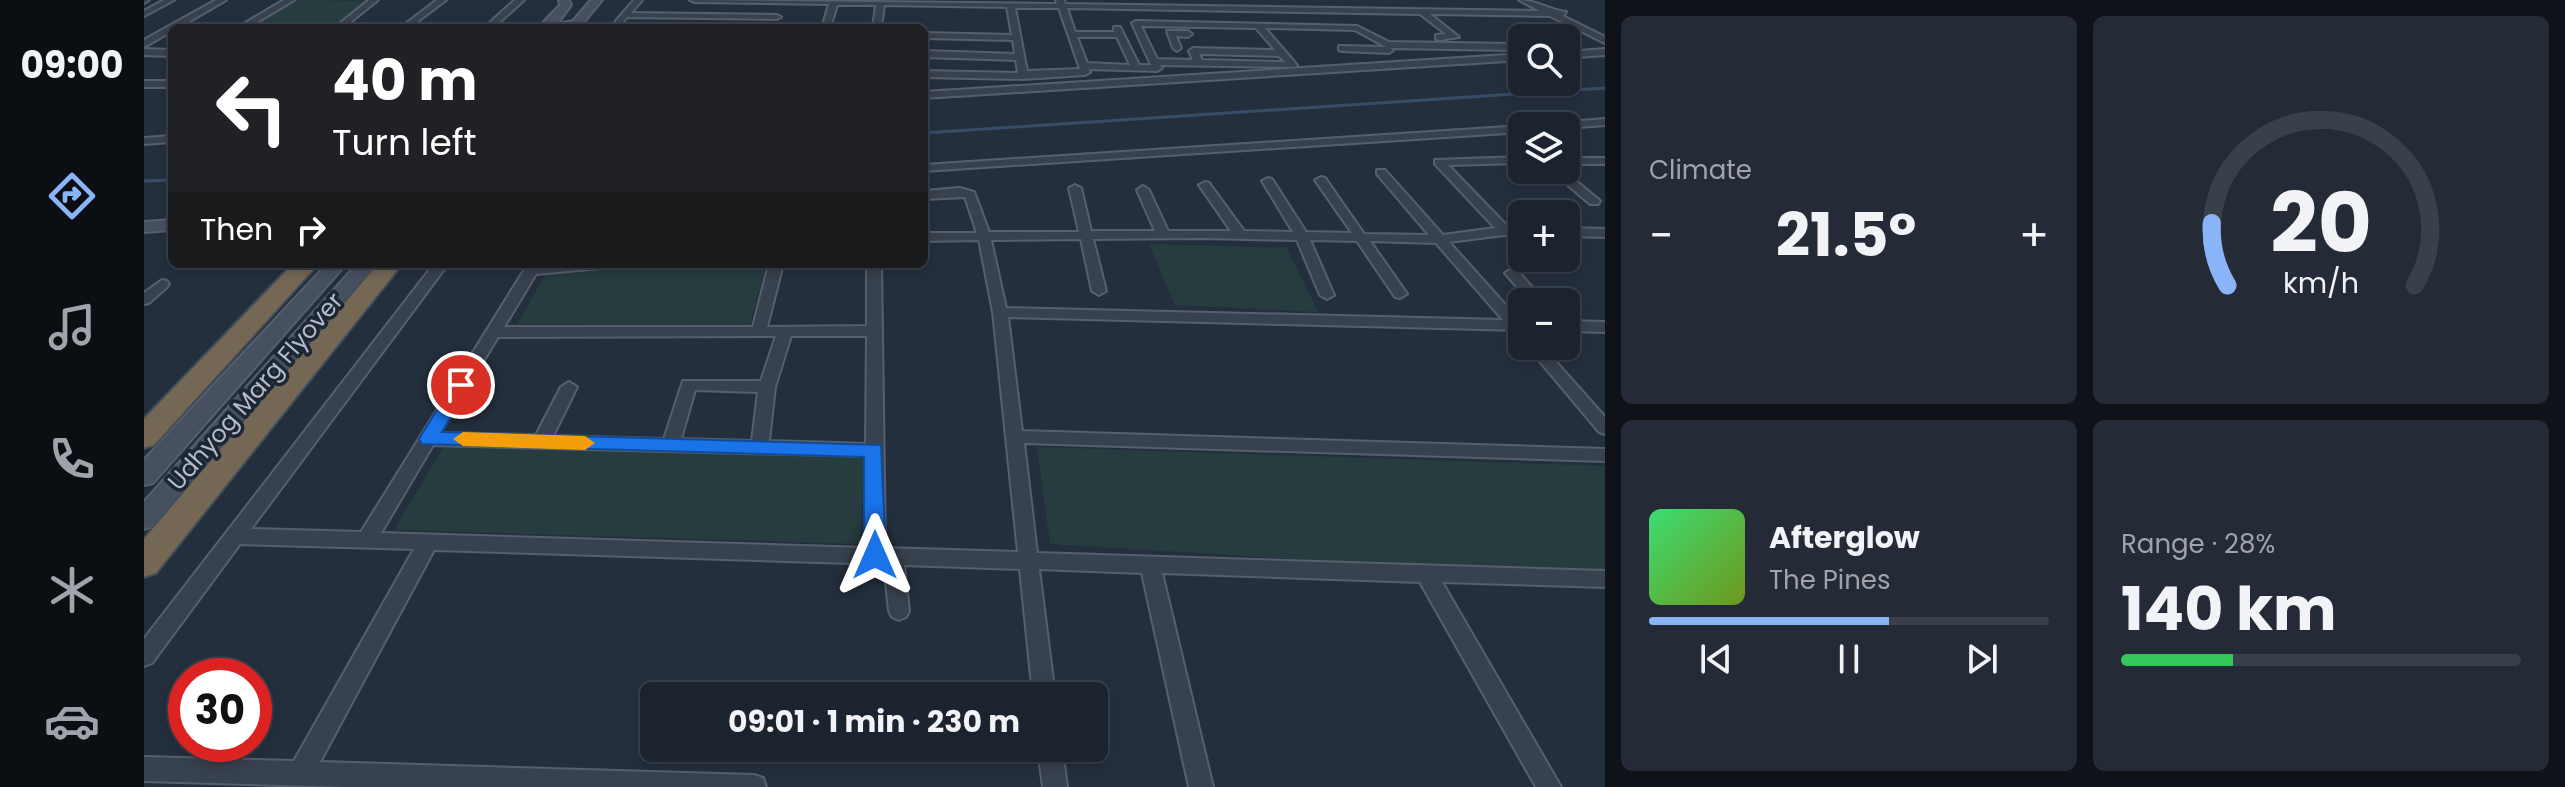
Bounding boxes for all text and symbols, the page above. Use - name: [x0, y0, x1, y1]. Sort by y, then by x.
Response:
- map controls: [1508, 24, 1580, 360]
- button: search: [1508, 24, 1580, 96]
- text: 09:00: [21, 40, 123, 91]
- text: 40 m: [332, 41, 478, 120]
- icon: left: [200, 56, 304, 160]
- button: layers: [1508, 112, 1580, 184]
- text: Turn left: [332, 117, 477, 168]
- text: Climate: [1649, 152, 1752, 188]
- text: 20: [2270, 164, 2372, 280]
- icon: directions: [44, 168, 100, 224]
- text: 21.5°: [1776, 193, 1916, 277]
- button: +: [1508, 200, 1580, 272]
- text: −: [1649, 205, 1673, 266]
- text: +: [2019, 205, 2049, 266]
- text: Then: [200, 208, 273, 251]
- icon: right: [289, 208, 333, 252]
- text: km/h: [2283, 263, 2359, 303]
- street label: Udhyog Marg Flyover: [160, 285, 350, 497]
- button: −: [1508, 288, 1580, 360]
- icon: music: [44, 299, 100, 355]
- pin: [427, 351, 495, 419]
- icon: arrive: [439, 363, 483, 407]
- icon: phone: [44, 431, 100, 487]
- position arrow: [833, 513, 917, 597]
- text: Afterglow: [1769, 516, 1920, 559]
- text: Range · 28%: [2121, 526, 2275, 562]
- icon: climate: [44, 562, 100, 618]
- text: The Pines: [1769, 562, 1891, 598]
- text: 140 km: [2121, 567, 2337, 651]
- icon: previous: [1694, 637, 1738, 681]
- icon: pause: [1827, 637, 1871, 681]
- icon: next: [1960, 637, 2004, 681]
- speed limit sign: 30: [168, 658, 272, 762]
- icon: car: [44, 693, 100, 749]
- text: 09:01 · 1 min · 230 m: [728, 700, 1020, 743]

